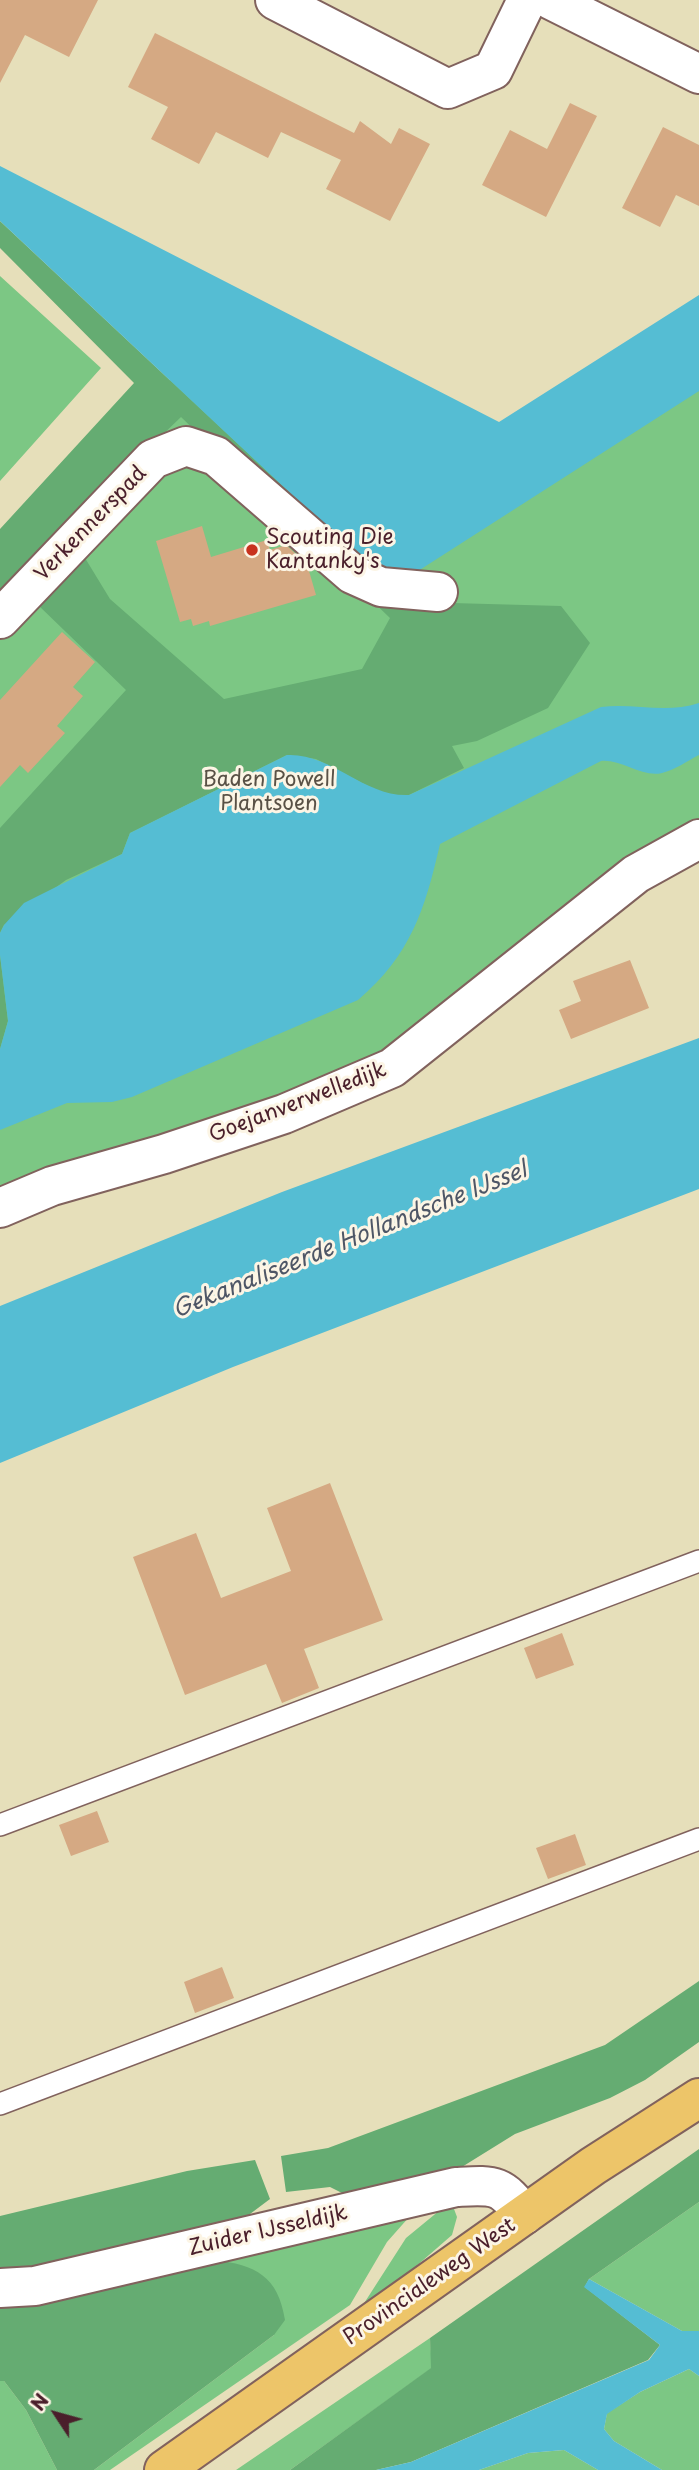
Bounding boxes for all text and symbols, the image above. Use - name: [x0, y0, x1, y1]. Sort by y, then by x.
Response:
- street label: Verkennerspad: [30, 461, 152, 587]
- place label: Scouting Die Kantanky's: [266, 525, 394, 575]
- marker: Scouting Die Kantanky's: [244, 542, 260, 558]
- park label: Baden Powell Plantsoen: [202, 767, 336, 817]
- street label: Goejanverwelledijk: [206, 1058, 390, 1148]
- water label: Gekanaliseerde Hollandsche IJssel: [169, 1157, 531, 1325]
- street label: Zuider IJsseldijk: [186, 2200, 350, 2262]
- street label: Provincialeweg West: [339, 2213, 521, 2351]
- north arrow: [21, 2379, 91, 2449]
- text: N: [23, 2387, 55, 2416]

